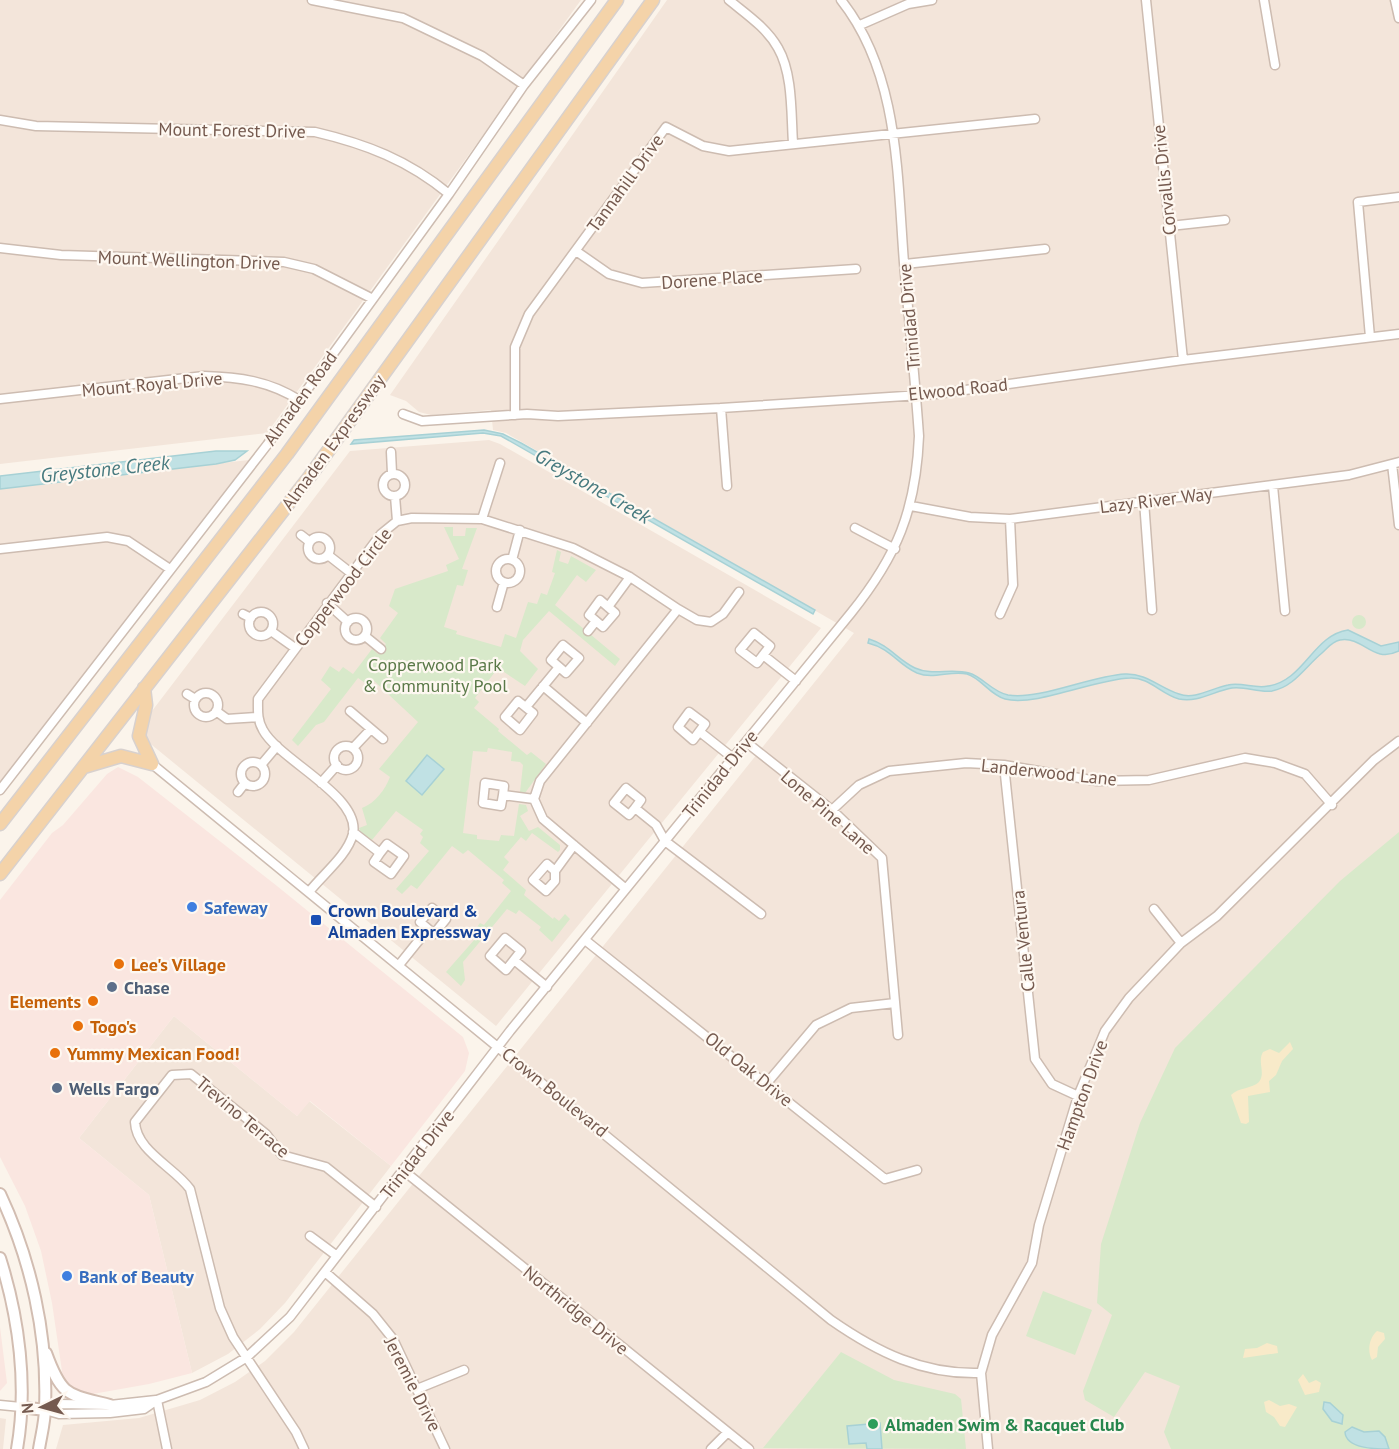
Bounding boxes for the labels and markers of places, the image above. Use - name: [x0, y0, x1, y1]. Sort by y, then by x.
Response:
- place label: Safeway: [204, 896, 268, 919]
- place label: Crown Boulevard & Almaden Expressway: [328, 899, 491, 943]
- marker: Safeway: [185, 900, 199, 914]
- marker: Crown Boulevard & Almaden Expressway: [309, 913, 323, 927]
- place label: Lee's Village: [131, 953, 226, 976]
- marker: Lee's Village: [112, 957, 126, 971]
- place label: Chase: [124, 976, 170, 999]
- marker: Chase: [105, 980, 119, 994]
- place label: Elements: [10, 990, 81, 1013]
- marker: Elements: [86, 994, 100, 1008]
- place label: Togo's: [90, 1015, 137, 1038]
- marker: Togo's: [71, 1019, 85, 1033]
- place label: Yummy Mexican Food!: [66, 1042, 240, 1065]
- marker: Yummy Mexican Food!: [48, 1046, 62, 1060]
- place label: Wells Fargo: [69, 1077, 159, 1100]
- marker: Wells Fargo: [50, 1081, 64, 1095]
- place label: Bank of Beauty: [79, 1265, 194, 1288]
- marker: Bank of Beauty: [60, 1269, 74, 1283]
- place label: Almaden Swim & Racquet Club: [885, 1413, 1125, 1436]
- marker: Almaden Swim & Racquet Club: [866, 1417, 880, 1431]

